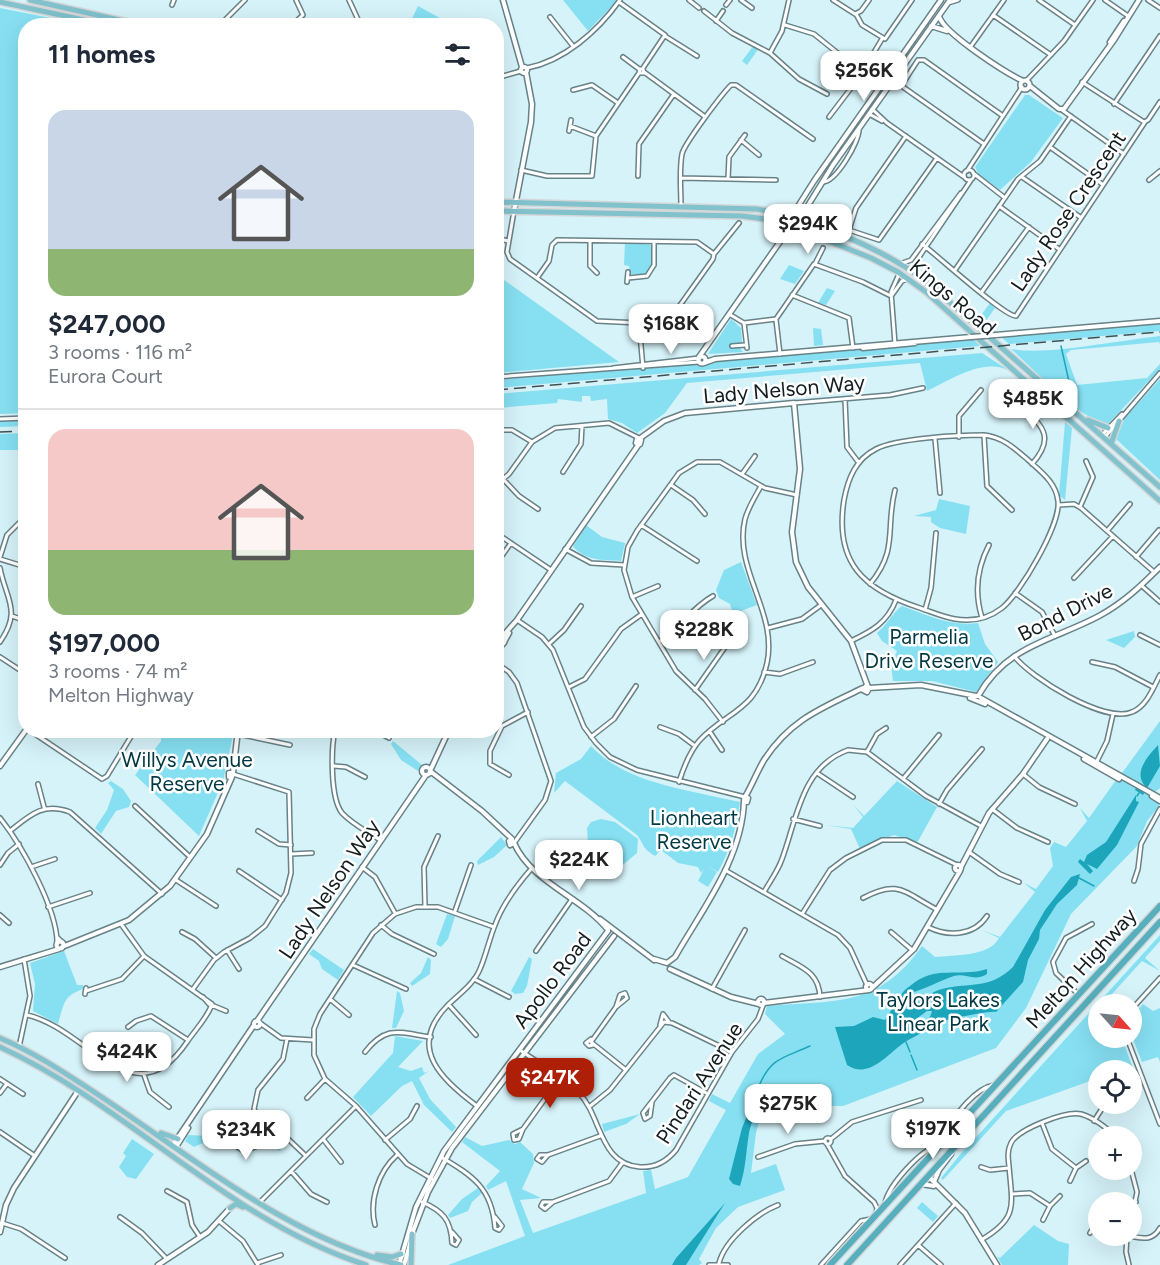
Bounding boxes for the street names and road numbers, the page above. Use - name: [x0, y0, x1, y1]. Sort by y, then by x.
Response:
- street label: Lady Rose Crescent: [1005, 126, 1131, 296]
- street label: Kings Road: [905, 254, 1001, 340]
- street label: Lady Nelson Way: [702, 369, 866, 409]
- street label: Bond Drive: [1014, 578, 1116, 646]
- street label: Lady Nelson Way: [273, 815, 385, 963]
- street label: Melton Highway: [1020, 903, 1142, 1033]
- street label: Apollo Road: [508, 927, 596, 1033]
- street label: Pindari Avenue: [650, 1018, 748, 1148]

